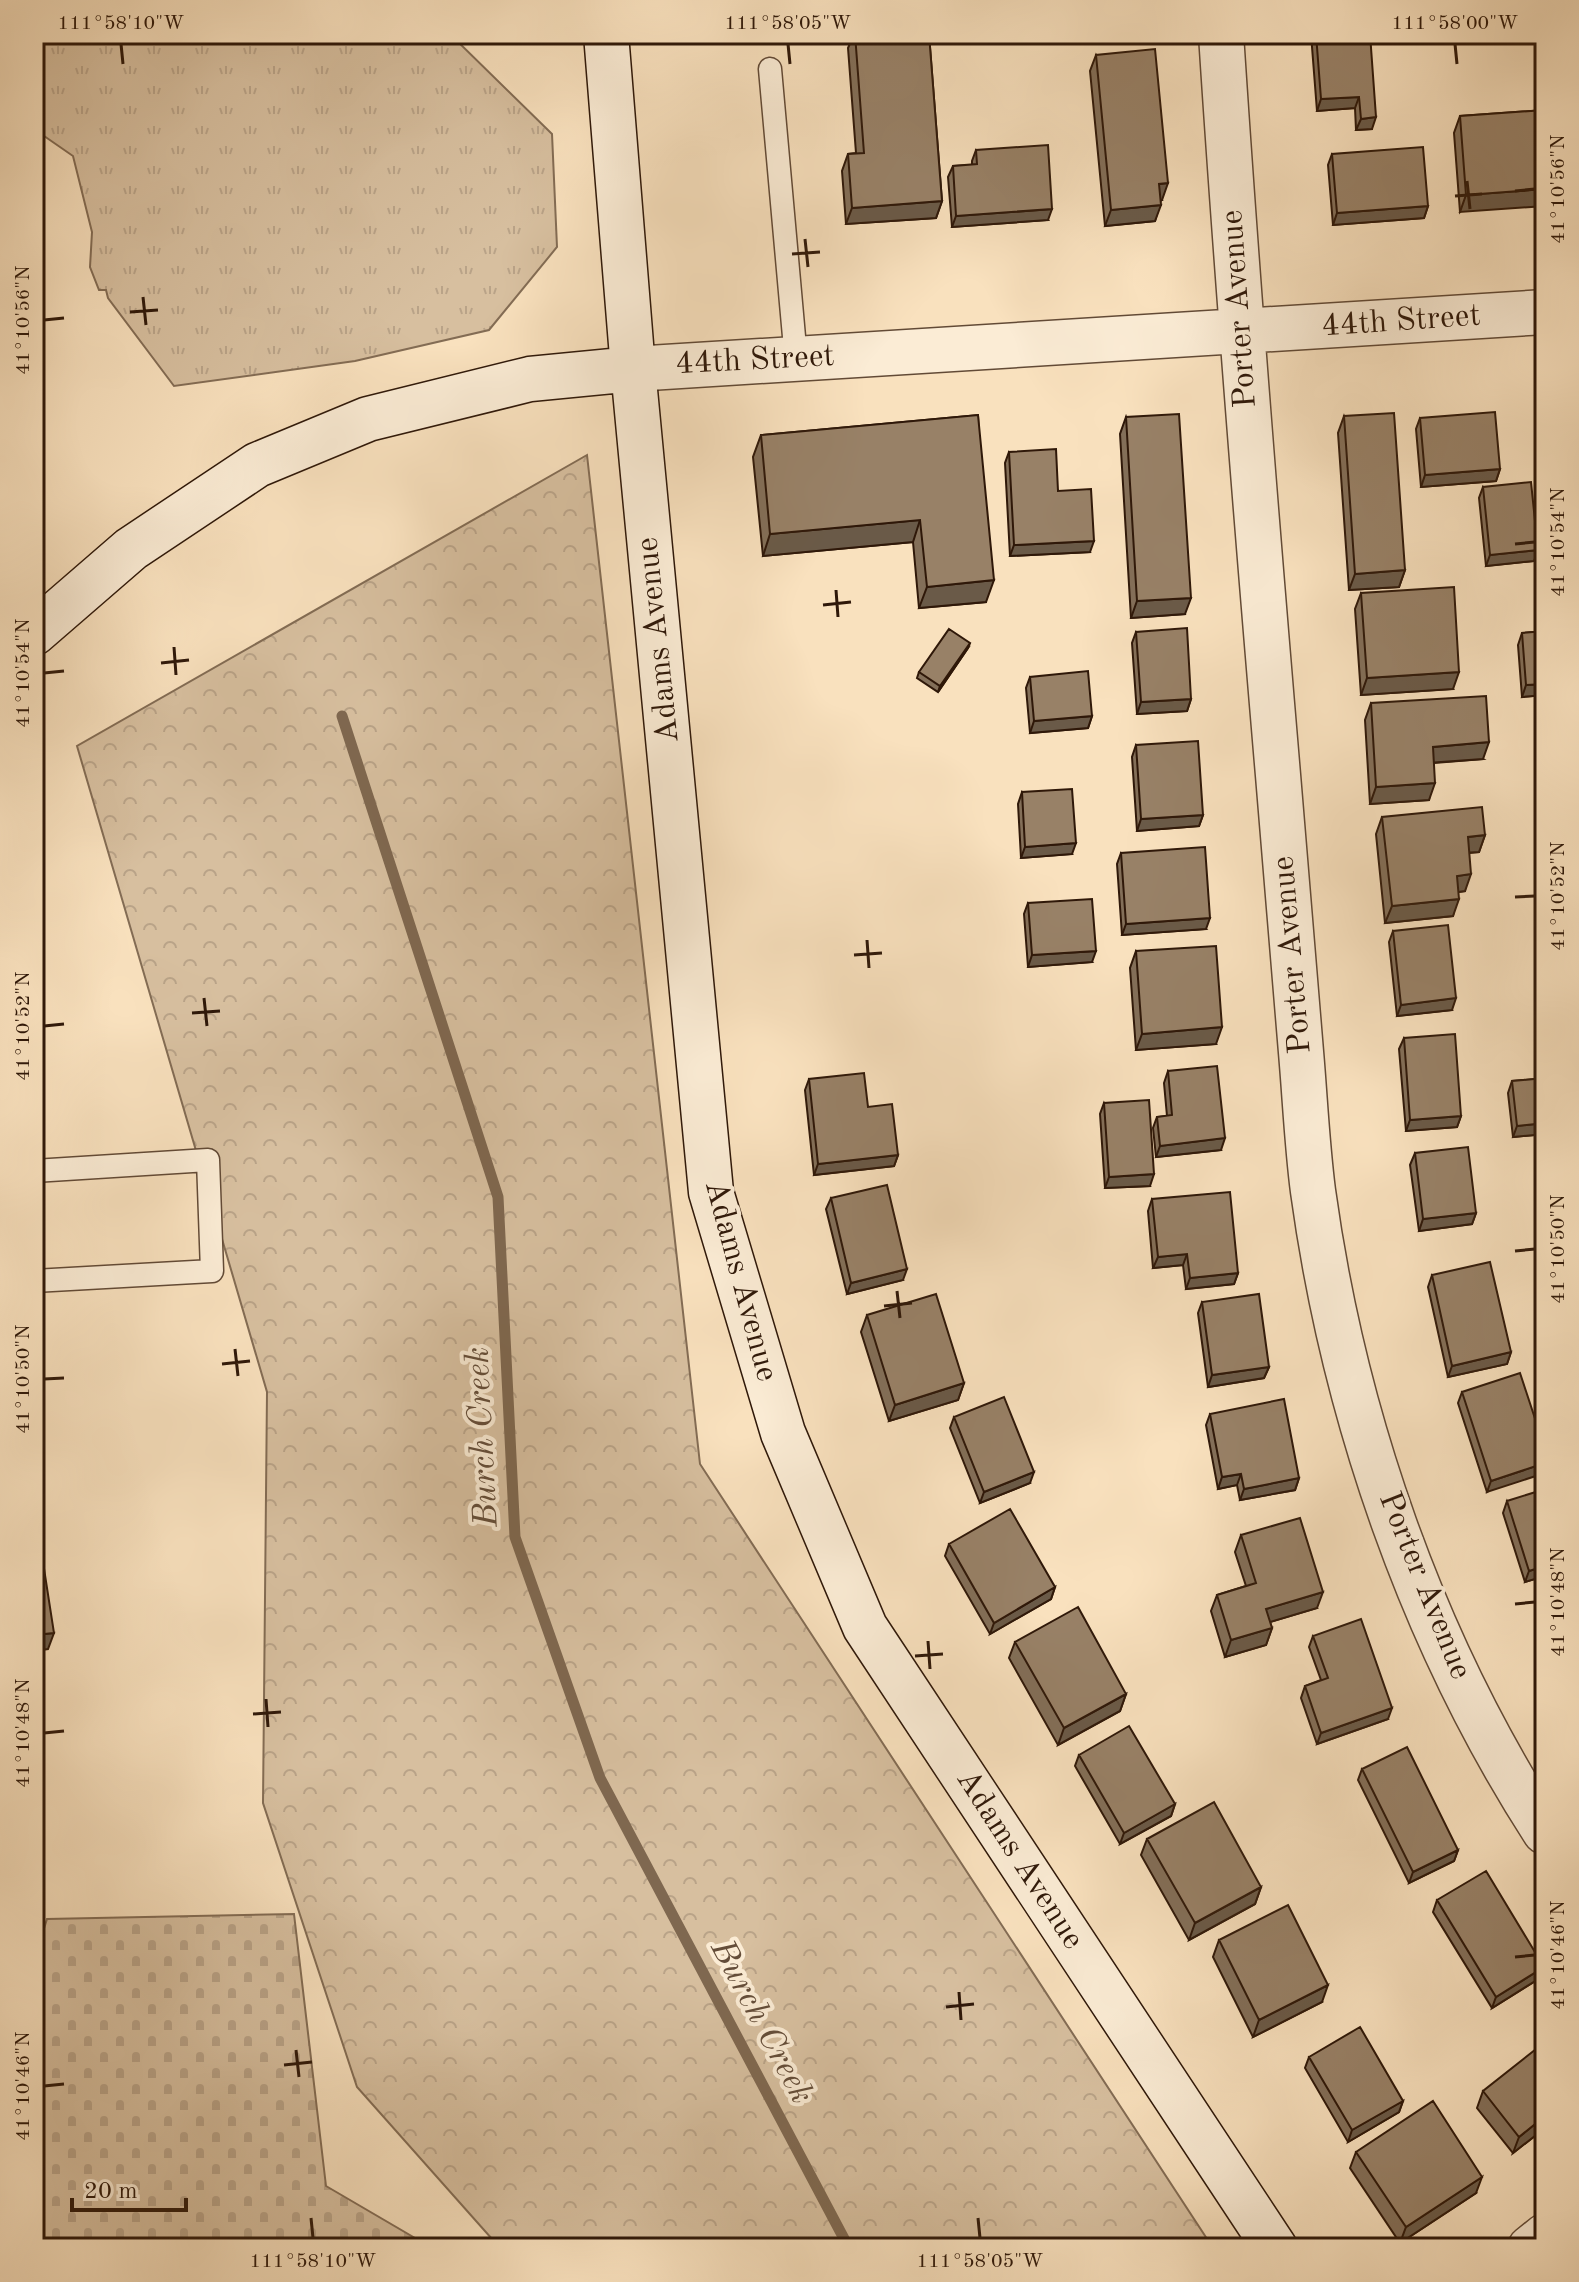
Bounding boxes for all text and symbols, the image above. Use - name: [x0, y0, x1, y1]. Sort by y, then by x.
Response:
- text: 111°58'10"W: [58, 14, 184, 34]
- text: 111°58'05"W: [725, 14, 851, 34]
- text: 111°58'00"W: [1392, 14, 1518, 34]
- text: 41°10'56"N: [1549, 134, 1569, 244]
- street label: Porter Avenue: [1217, 209, 1263, 409]
- text: 41°10'56"N: [14, 265, 34, 375]
- street label: 44th Street: [1320, 300, 1482, 344]
- street label: 44th Street: [675, 341, 835, 381]
- text: 41°10'54"N: [1549, 487, 1569, 597]
- street label: Adams Avenue: [632, 535, 686, 745]
- text: 41°10'54"N: [14, 618, 34, 728]
- text: 41°10'52"N: [1549, 841, 1569, 951]
- street label: Porter Avenue: [1268, 855, 1318, 1055]
- text: 41°10'52"N: [14, 971, 34, 1081]
- street label: Adams Avenue: [698, 1177, 782, 1385]
- text: 41°10'50"N: [1549, 1194, 1569, 1304]
- text: 41°10'50"N: [14, 1324, 34, 1434]
- water label: Burch Creek: [461, 1346, 505, 1529]
- street label: Porter Avenue: [1372, 1488, 1476, 1684]
- text: 41°10'48"N: [1549, 1547, 1569, 1657]
- text: 41°10'48"N: [14, 1678, 34, 1788]
- street label: Adams Avenue: [949, 1765, 1089, 1955]
- text: 41°10'46"N: [1549, 1900, 1569, 2010]
- water label: Burch Creek: [703, 1933, 818, 2110]
- text: 41°10'46"N: [14, 2031, 34, 2141]
- scale bar: [72, 2162, 186, 2212]
- text: 20 m: [84, 2180, 138, 2204]
- text: 111°58'10"W: [250, 2252, 376, 2272]
- text: 111°58'05"W: [917, 2252, 1043, 2272]

